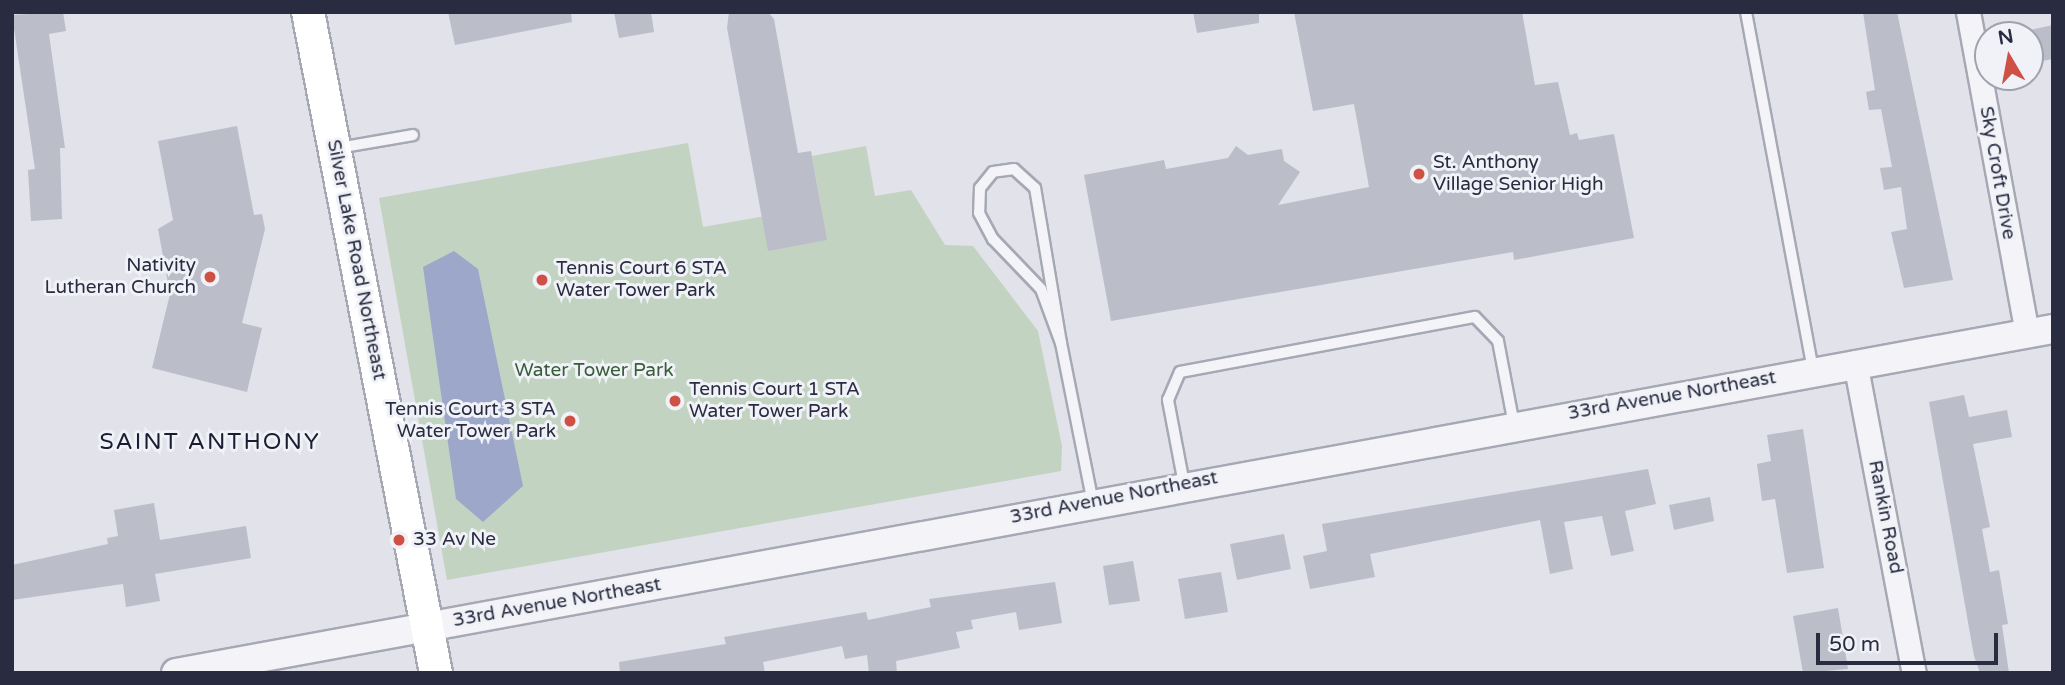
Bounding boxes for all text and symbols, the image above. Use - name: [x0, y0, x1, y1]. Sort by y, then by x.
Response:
- north arrow: [1974, 21, 2044, 91]
- text: N: [1996, 25, 2015, 49]
- street label: Sky Croft Drive: [1974, 105, 2020, 241]
- street label: Silver Lake Road Northeast: [321, 138, 391, 382]
- place label: St. Anthony Village Senior High: [1433, 152, 1604, 196]
- marker: St. Anthony Village Senior High: [1411, 166, 1427, 182]
- place label: Nativity Lutheran Church: [44, 255, 196, 299]
- place label: Tennis Court 6 STA Water Tower Park: [556, 258, 727, 302]
- marker: Nativity Lutheran Church: [202, 269, 218, 285]
- marker: Tennis Court 6 STA Water Tower Park: [534, 272, 550, 288]
- park label: Water Tower Park: [514, 360, 674, 382]
- street label: 33rd Avenue Northeast: [1566, 366, 1778, 426]
- place label: Tennis Court 1 STA Water Tower Park: [689, 379, 860, 423]
- marker: Tennis Court 1 STA Water Tower Park: [667, 393, 683, 409]
- place label: Tennis Court 3 STA Water Tower Park: [385, 399, 556, 443]
- marker: Tennis Court 3 STA Water Tower Park: [562, 413, 578, 429]
- district label: SAINT ANTHONY: [101, 428, 319, 456]
- street label: Rankin Road: [1863, 458, 1907, 576]
- street label: 33rd Avenue Northeast: [1008, 467, 1220, 529]
- place label: 33 Av Ne: [413, 529, 496, 551]
- marker: 33 Av Ne: [391, 532, 407, 548]
- street label: 33rd Avenue Northeast: [451, 573, 663, 633]
- scale bar: [1820, 618, 2002, 662]
- text: 50 m: [1829, 632, 1880, 657]

